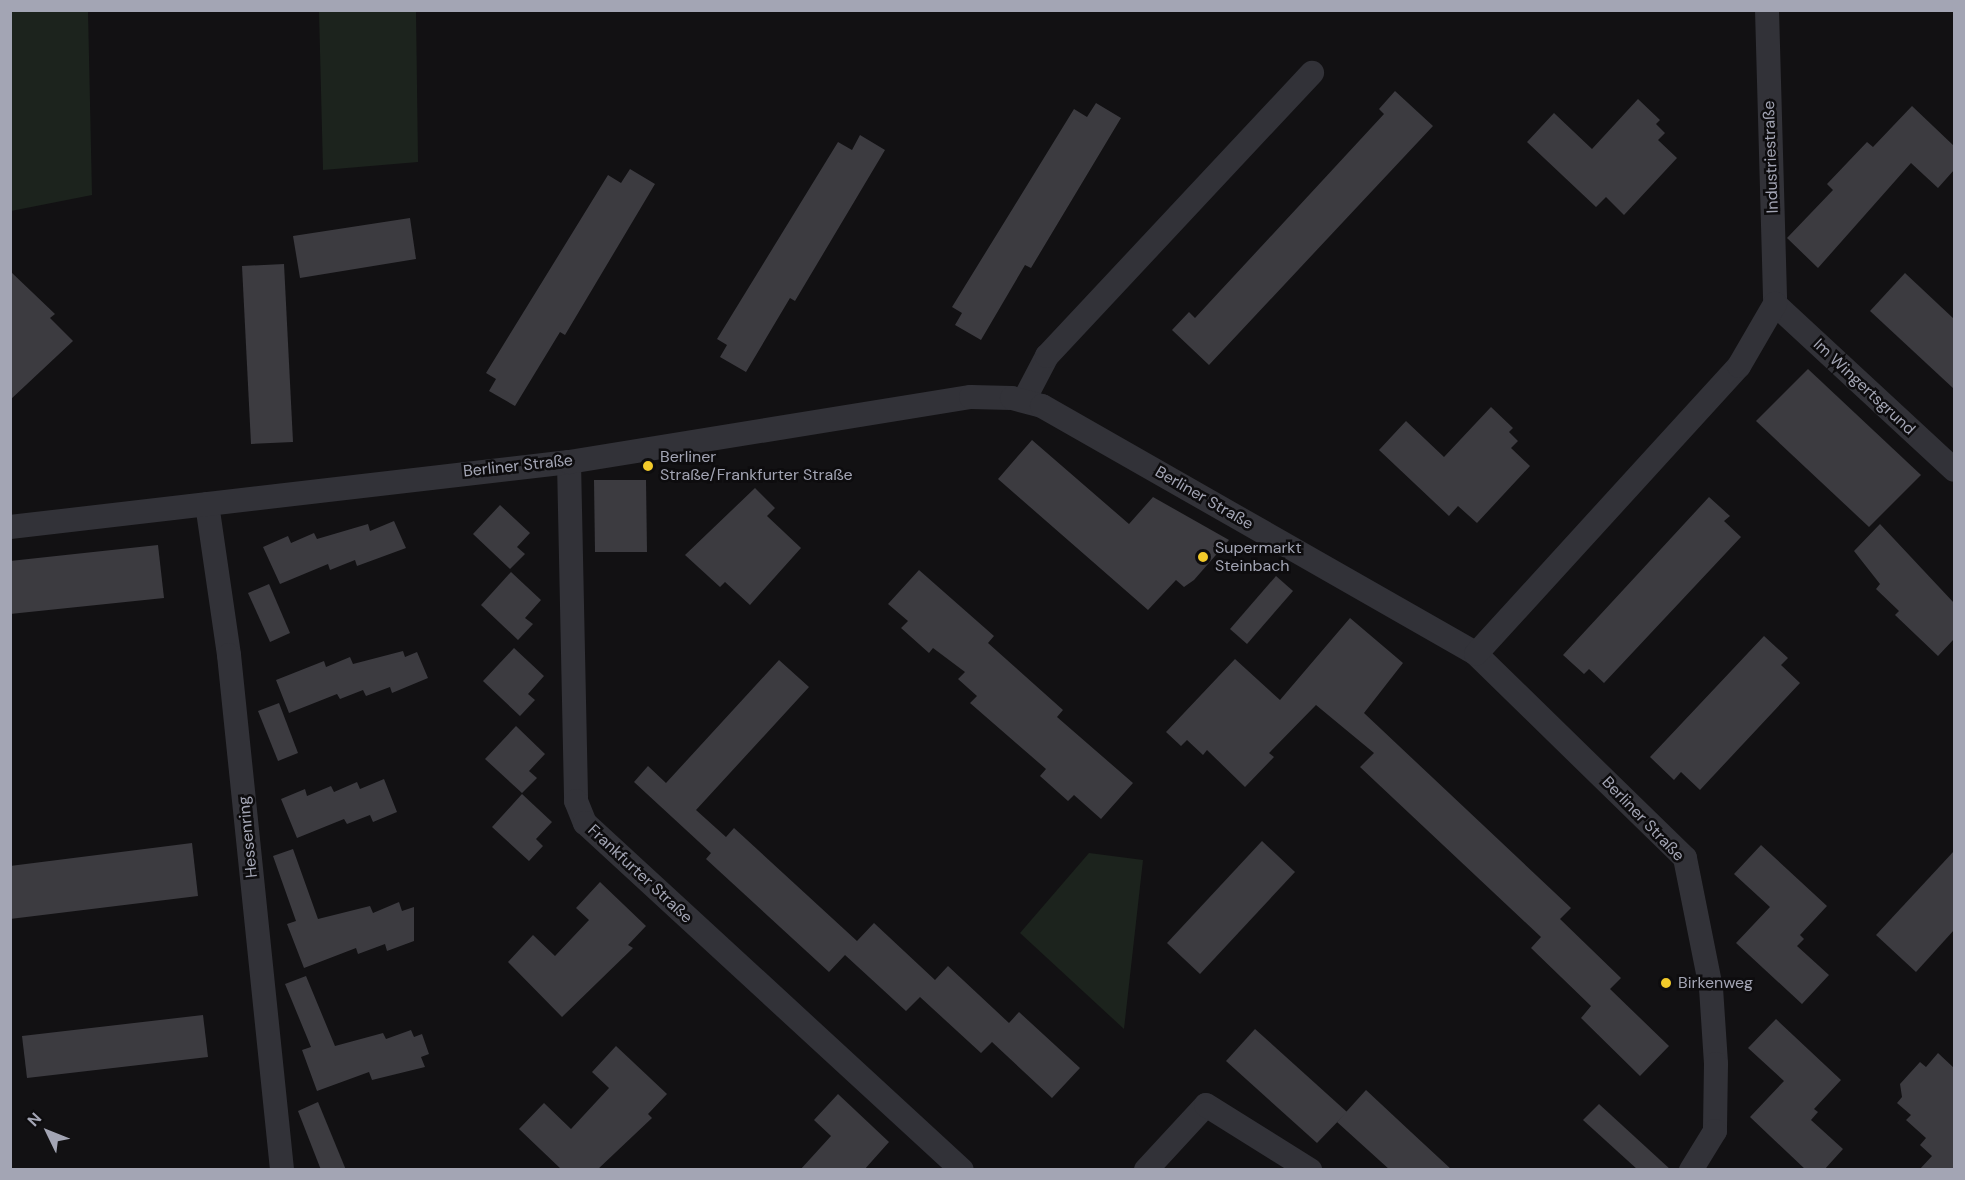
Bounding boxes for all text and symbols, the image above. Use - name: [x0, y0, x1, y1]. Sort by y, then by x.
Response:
- street label: Industriestraße: [1759, 100, 1783, 214]
- street label: Im Wingertsgrund: [1809, 335, 1919, 439]
- place label: Berliner Straße/Frankfurter Straße: [660, 447, 853, 485]
- street label: Berliner Straße: [462, 451, 574, 481]
- marker: Berliner Straße/Frankfurter Straße: [641, 459, 655, 473]
- street label: Berliner Straße: [1152, 462, 1256, 534]
- place label: Supermarkt Steinbach: [1215, 538, 1302, 576]
- marker: Supermarkt Steinbach: [1196, 550, 1210, 564]
- street label: Berliner Straße: [1598, 773, 1688, 865]
- street label: Hessenring: [234, 795, 262, 879]
- street label: Frankfurter Straße: [584, 821, 696, 927]
- place label: Birkenweg: [1678, 973, 1753, 993]
- marker: Birkenweg: [1659, 976, 1673, 990]
- north arrow: [18, 1102, 78, 1162]
- text: N: [23, 1108, 46, 1131]

